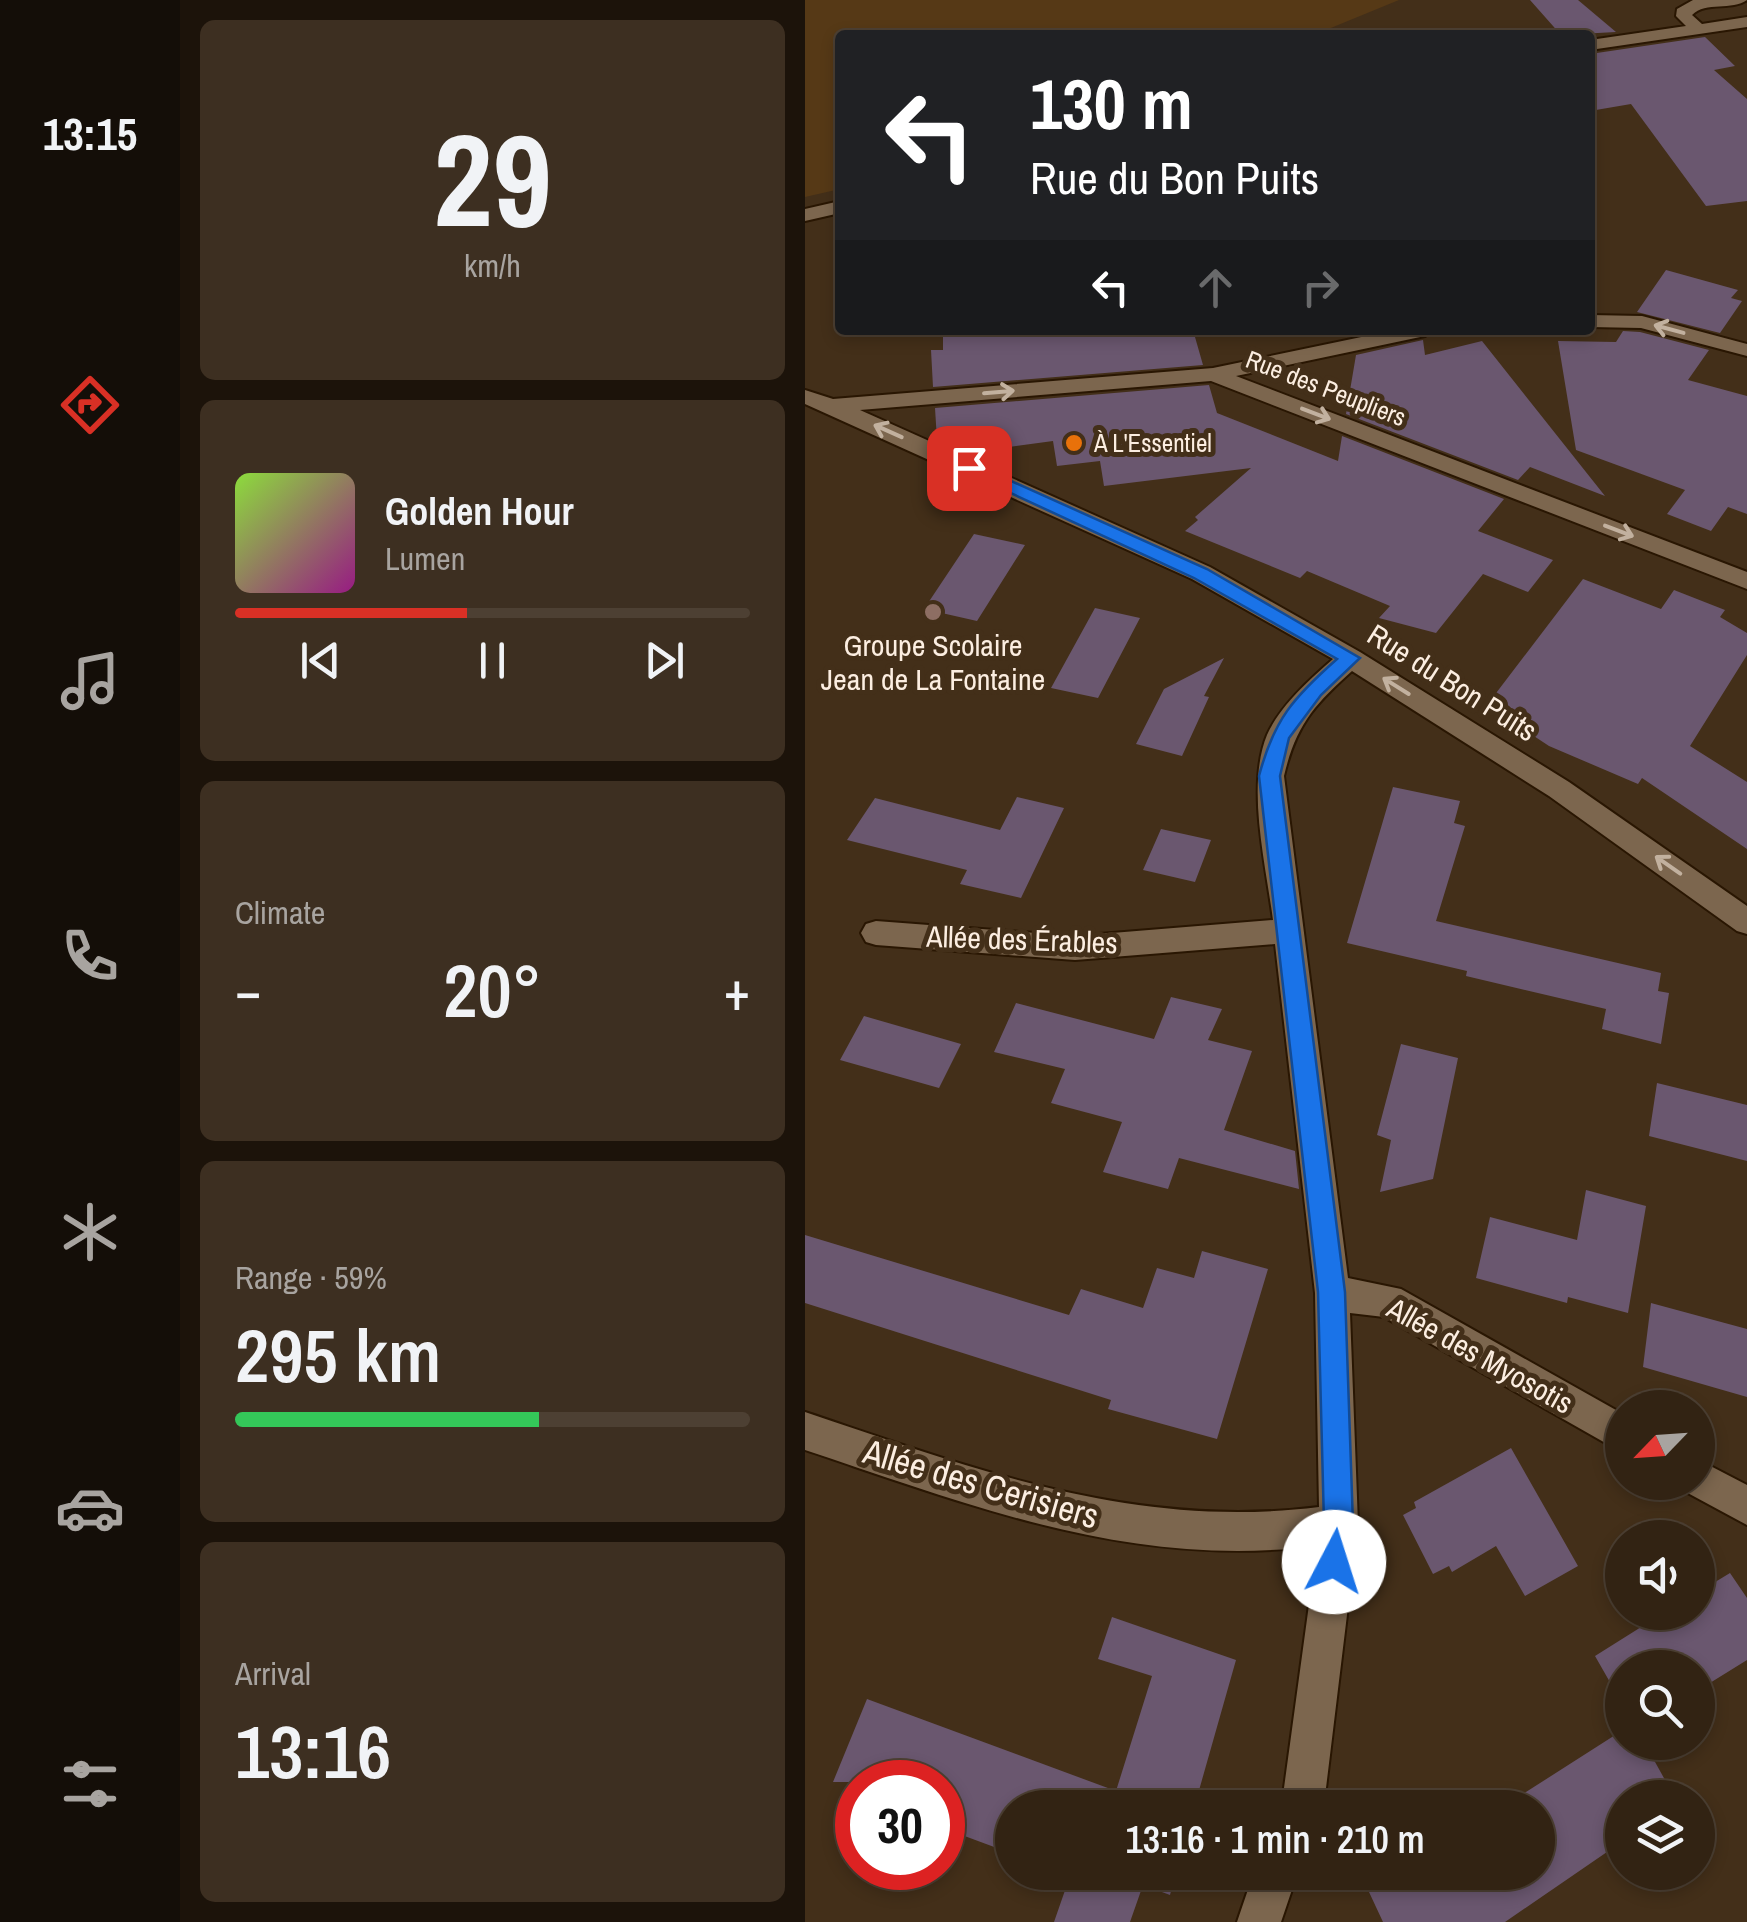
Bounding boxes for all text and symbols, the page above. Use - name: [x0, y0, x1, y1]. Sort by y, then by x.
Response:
- text: 130 m: [1030, 57, 1193, 151]
- icon: left: [865, 70, 995, 200]
- text: 29: [433, 91, 552, 267]
- text: 13:15: [43, 103, 137, 164]
- text: Rue du Bon Puits: [1030, 147, 1319, 208]
- text: km/h: [464, 244, 521, 287]
- icon: left: [1083, 260, 1138, 315]
- icon: ahead: [1188, 260, 1243, 315]
- icon: right: [1293, 260, 1348, 315]
- one-way arrow: [1654, 319, 1685, 338]
- street label: Rue des Peupliers: [1241, 342, 1411, 434]
- icon: directions: [55, 370, 125, 440]
- one-way arrow: [983, 382, 1015, 401]
- one-way arrow: [1300, 406, 1331, 424]
- one-way arrow: [873, 421, 904, 439]
- pin: [927, 426, 1012, 511]
- place label: À L'Essentiel: [1093, 426, 1212, 460]
- marker: À L'Essentiel: [1063, 432, 1085, 454]
- icon: arrive: [942, 441, 997, 496]
- text: Golden Hour: [385, 486, 574, 537]
- one-way arrow: [1603, 524, 1634, 542]
- text: Lumen: [385, 537, 465, 580]
- marker: Groupe Scolaire Jean de La Fontaine: [922, 601, 944, 623]
- street label: Rue du Bon Puits: [1360, 614, 1545, 750]
- place label: Groupe Scolaire Jean de La Fontaine: [821, 625, 1045, 699]
- icon: previous: [293, 633, 348, 688]
- icon: pause: [465, 633, 520, 688]
- icon: next: [637, 633, 692, 688]
- icon: music: [55, 646, 125, 716]
- one-way arrow: [1383, 676, 1411, 697]
- one-way arrow: [1654, 855, 1682, 876]
- text: Climate: [235, 891, 325, 934]
- street label: Allée des Érables: [925, 916, 1118, 962]
- icon: phone: [55, 921, 125, 991]
- text: 20°: [443, 939, 542, 1040]
- text: −: [235, 953, 261, 1027]
- text: +: [724, 953, 750, 1027]
- icon: climate: [55, 1197, 125, 1267]
- text: Range · 59%: [235, 1256, 387, 1299]
- street label: Allée des Myosotis: [1380, 1287, 1580, 1423]
- text: 295 km: [235, 1304, 441, 1405]
- north arrow: [1605, 1390, 1715, 1500]
- map controls: [1605, 1390, 1715, 1890]
- street label: Allée des Cerisiers: [857, 1427, 1104, 1540]
- icon: car: [55, 1473, 125, 1543]
- position arrow: [1282, 1510, 1386, 1614]
- button: sound: [1605, 1520, 1715, 1630]
- button: search: [1605, 1650, 1715, 1760]
- text: Arrival: [235, 1652, 311, 1695]
- text: 13:16: [235, 1700, 391, 1801]
- icon: filters: [55, 1749, 125, 1819]
- speed limit sign: 30: [835, 1760, 965, 1890]
- button: layers: [1605, 1780, 1715, 1890]
- text: 13:16 · 1 min · 210 m: [1125, 1814, 1425, 1865]

